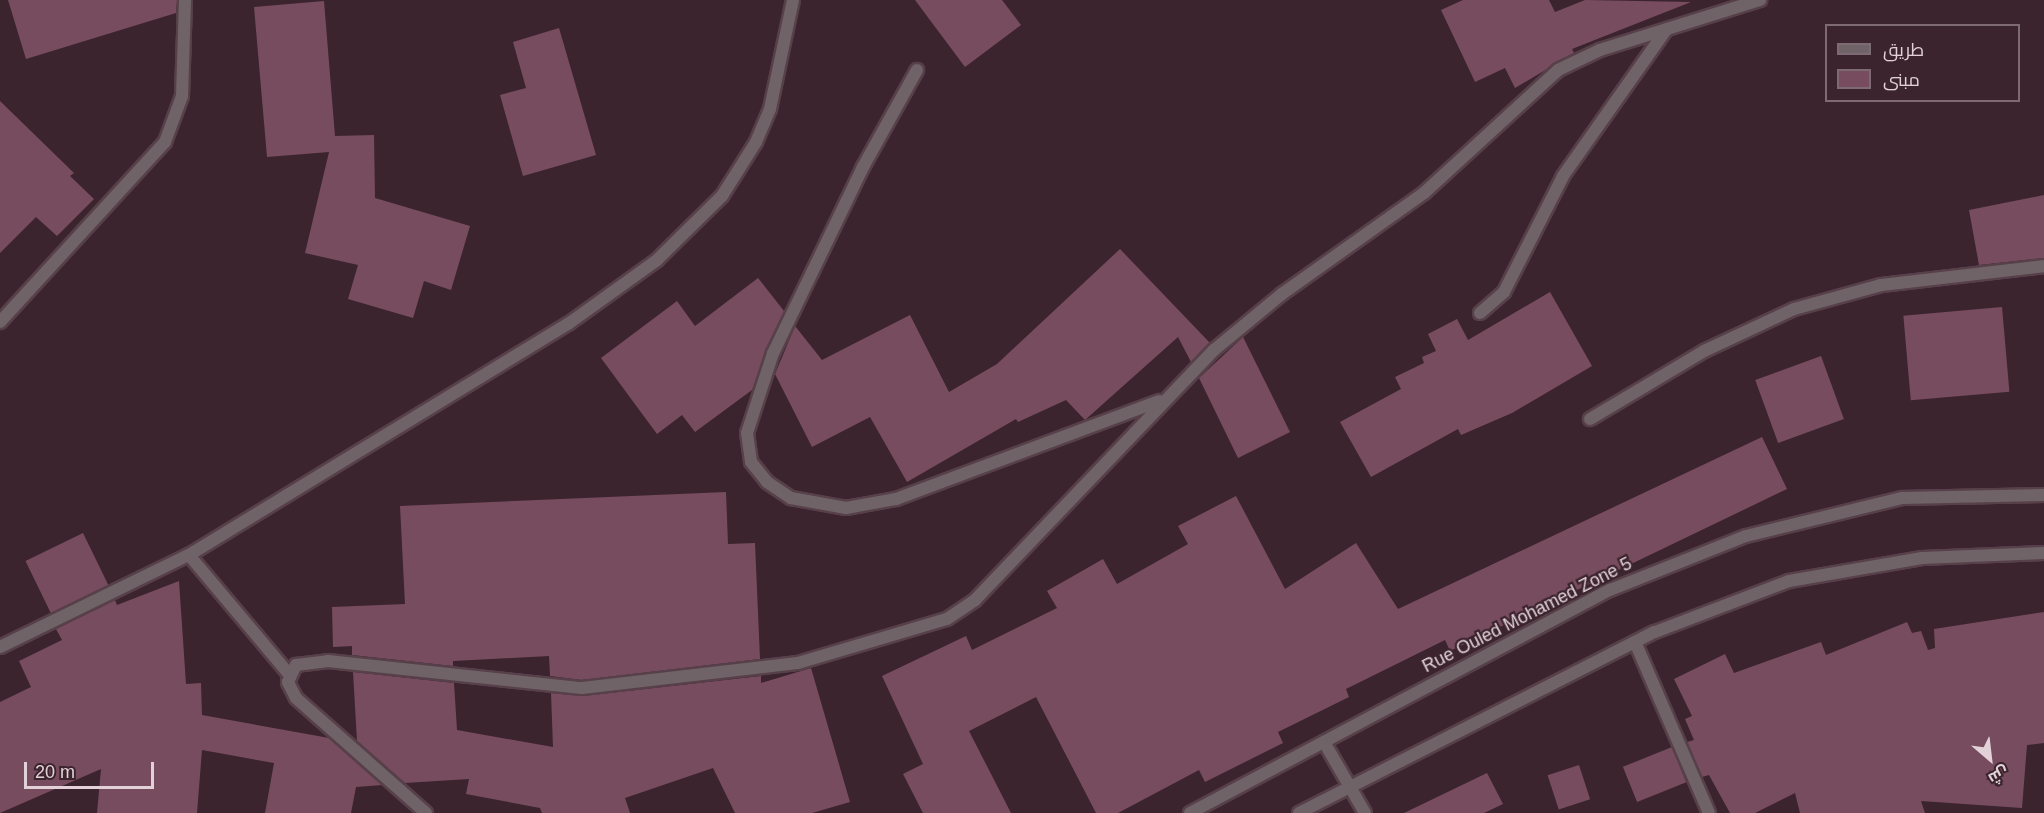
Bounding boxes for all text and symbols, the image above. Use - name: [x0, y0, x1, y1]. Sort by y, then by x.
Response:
- legend: [1825, 24, 2020, 102]
- text: طريق: [1883, 40, 1924, 60]
- text: مبنى: [1883, 70, 1920, 90]
- street label: Rue Ouled Mohamed Zone 5: [1419, 553, 1635, 677]
- north arrow: [1960, 729, 2020, 789]
- scale bar: [27, 750, 158, 788]
- text: 20 m: [35, 762, 75, 782]
- text: ش: [1986, 763, 2012, 788]

